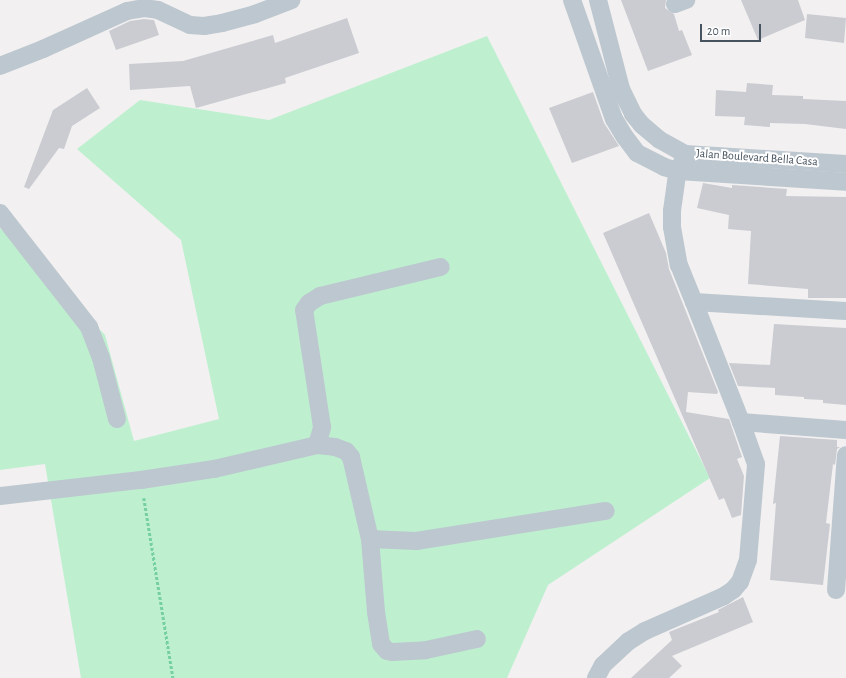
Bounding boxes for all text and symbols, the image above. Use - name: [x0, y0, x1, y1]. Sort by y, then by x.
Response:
- scale bar: [702, 16, 763, 42]
- text: 20 m: [707, 25, 730, 37]
- street label: Jalan Boulevard Bella Casa: [696, 147, 818, 169]

